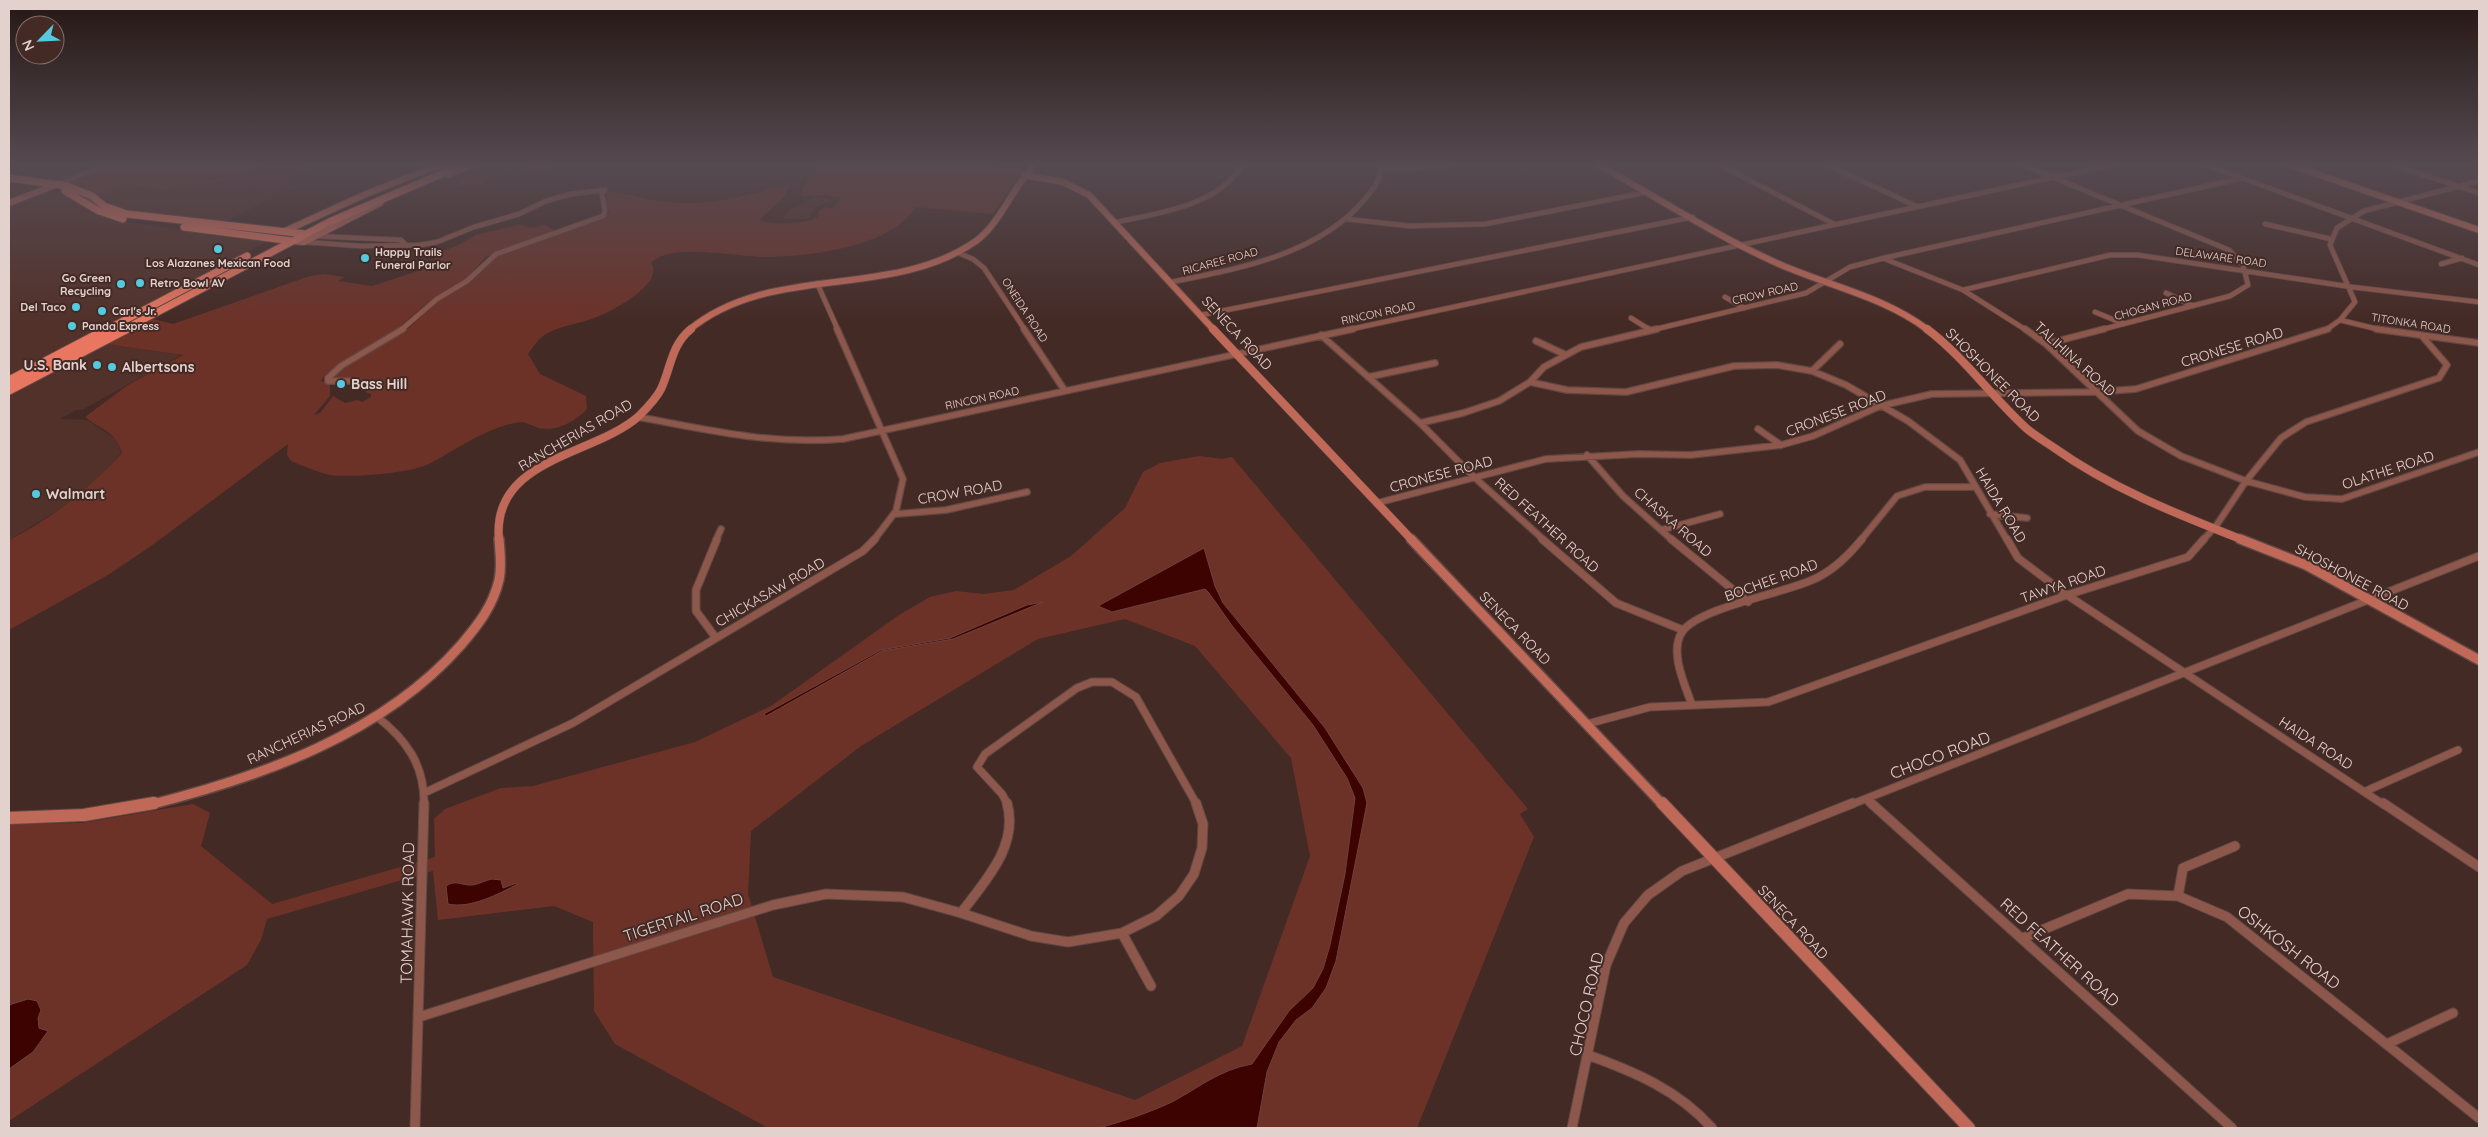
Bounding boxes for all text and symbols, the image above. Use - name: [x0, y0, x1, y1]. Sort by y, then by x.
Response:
- north arrow: [15, 15, 65, 65]
- text: N: [18, 37, 38, 54]
- marker: Los Alazanes Mexican Food: [212, 243, 224, 255]
- street label: RICAREE ROAD: [1181, 244, 1260, 278]
- street label: DELAWARE ROAD: [2175, 244, 2267, 270]
- place label: Happy Trails Funeral Parlor: [375, 245, 451, 272]
- marker: Happy Trails Funeral Parlor: [359, 252, 371, 264]
- place label: Los Alazanes Mexican Food: [146, 256, 290, 270]
- place label: Go Green Recycling: [60, 271, 111, 298]
- street label: ONEIDA ROAD: [999, 275, 1051, 345]
- place label: Retro Bowl AV: [150, 276, 226, 290]
- marker: Retro Bowl AV: [134, 277, 146, 289]
- marker: Go Green Recycling: [115, 278, 127, 290]
- street label: CROW ROAD: [1731, 279, 1799, 307]
- street label: CHOGAN ROAD: [2113, 289, 2194, 323]
- street label: SENECA ROAD: [1198, 292, 1276, 374]
- street label: RINCON ROAD: [1340, 298, 1416, 328]
- place label: Del Taco: [20, 300, 66, 314]
- marker: Del Taco: [70, 301, 82, 313]
- place label: Carl's Jr.: [112, 304, 157, 318]
- marker: Carl's Jr.: [96, 305, 108, 317]
- street label: TITONKA ROAD: [2370, 310, 2452, 336]
- street label: TALIHINA ROAD: [2031, 318, 2119, 400]
- place label: Panda Express: [82, 319, 159, 333]
- marker: Panda Express: [66, 320, 78, 332]
- street label: CRONESE ROAD: [2179, 323, 2285, 371]
- street label: SHOSHONEE ROAD: [1942, 324, 2044, 426]
- place label: U.S. Bank: [24, 356, 87, 374]
- place label: Albertsons: [122, 358, 195, 376]
- marker: U.S. Bank: [91, 359, 103, 371]
- marker: Albertsons: [106, 361, 118, 373]
- place label: Bass Hill: [351, 375, 407, 393]
- marker: Bass Hill: [335, 378, 347, 390]
- street label: RINCON ROAD: [944, 383, 1020, 413]
- street label: CRONESE ROAD: [1783, 386, 1889, 440]
- street label: RANCHERIAS ROAD: [515, 395, 635, 475]
- street label: OLATHE ROAD: [2340, 447, 2436, 493]
- street label: CRONESE ROAD: [1388, 452, 1494, 496]
- street label: HAIDA ROAD: [1972, 464, 2030, 546]
- street label: RED FEATHER ROAD: [1491, 473, 1603, 577]
- street label: CROW ROAD: [916, 476, 1004, 508]
- street label: CHASKA ROAD: [1630, 483, 1716, 561]
- place label: Walmart: [46, 485, 105, 503]
- marker: Walmart: [30, 488, 42, 500]
- street label: SHOSHONEE ROAD: [2292, 539, 2412, 615]
- street label: CHICKASAW ROAD: [712, 553, 828, 631]
- street label: BOCHEE ROAD: [1722, 555, 1820, 605]
- street label: TAWYA ROAD: [2018, 561, 2108, 607]
- street label: SENECA ROAD: [1476, 588, 1554, 668]
- street label: RANCHERIAS ROAD: [244, 698, 368, 768]
- street label: HAIDA ROAD: [2276, 712, 2356, 774]
- street label: CHOCO ROAD: [1887, 727, 1993, 783]
- street label: TOMAHAWK ROAD: [396, 842, 418, 984]
- street label: SENECA ROAD: [1754, 881, 1832, 963]
- street label: TIGERTAIL ROAD: [620, 888, 746, 946]
- street label: RED FEATHER ROAD: [1996, 893, 2124, 1011]
- street label: OSHKOSH ROAD: [2234, 901, 2344, 993]
- street label: CHOCO ROAD: [1564, 950, 1608, 1058]

